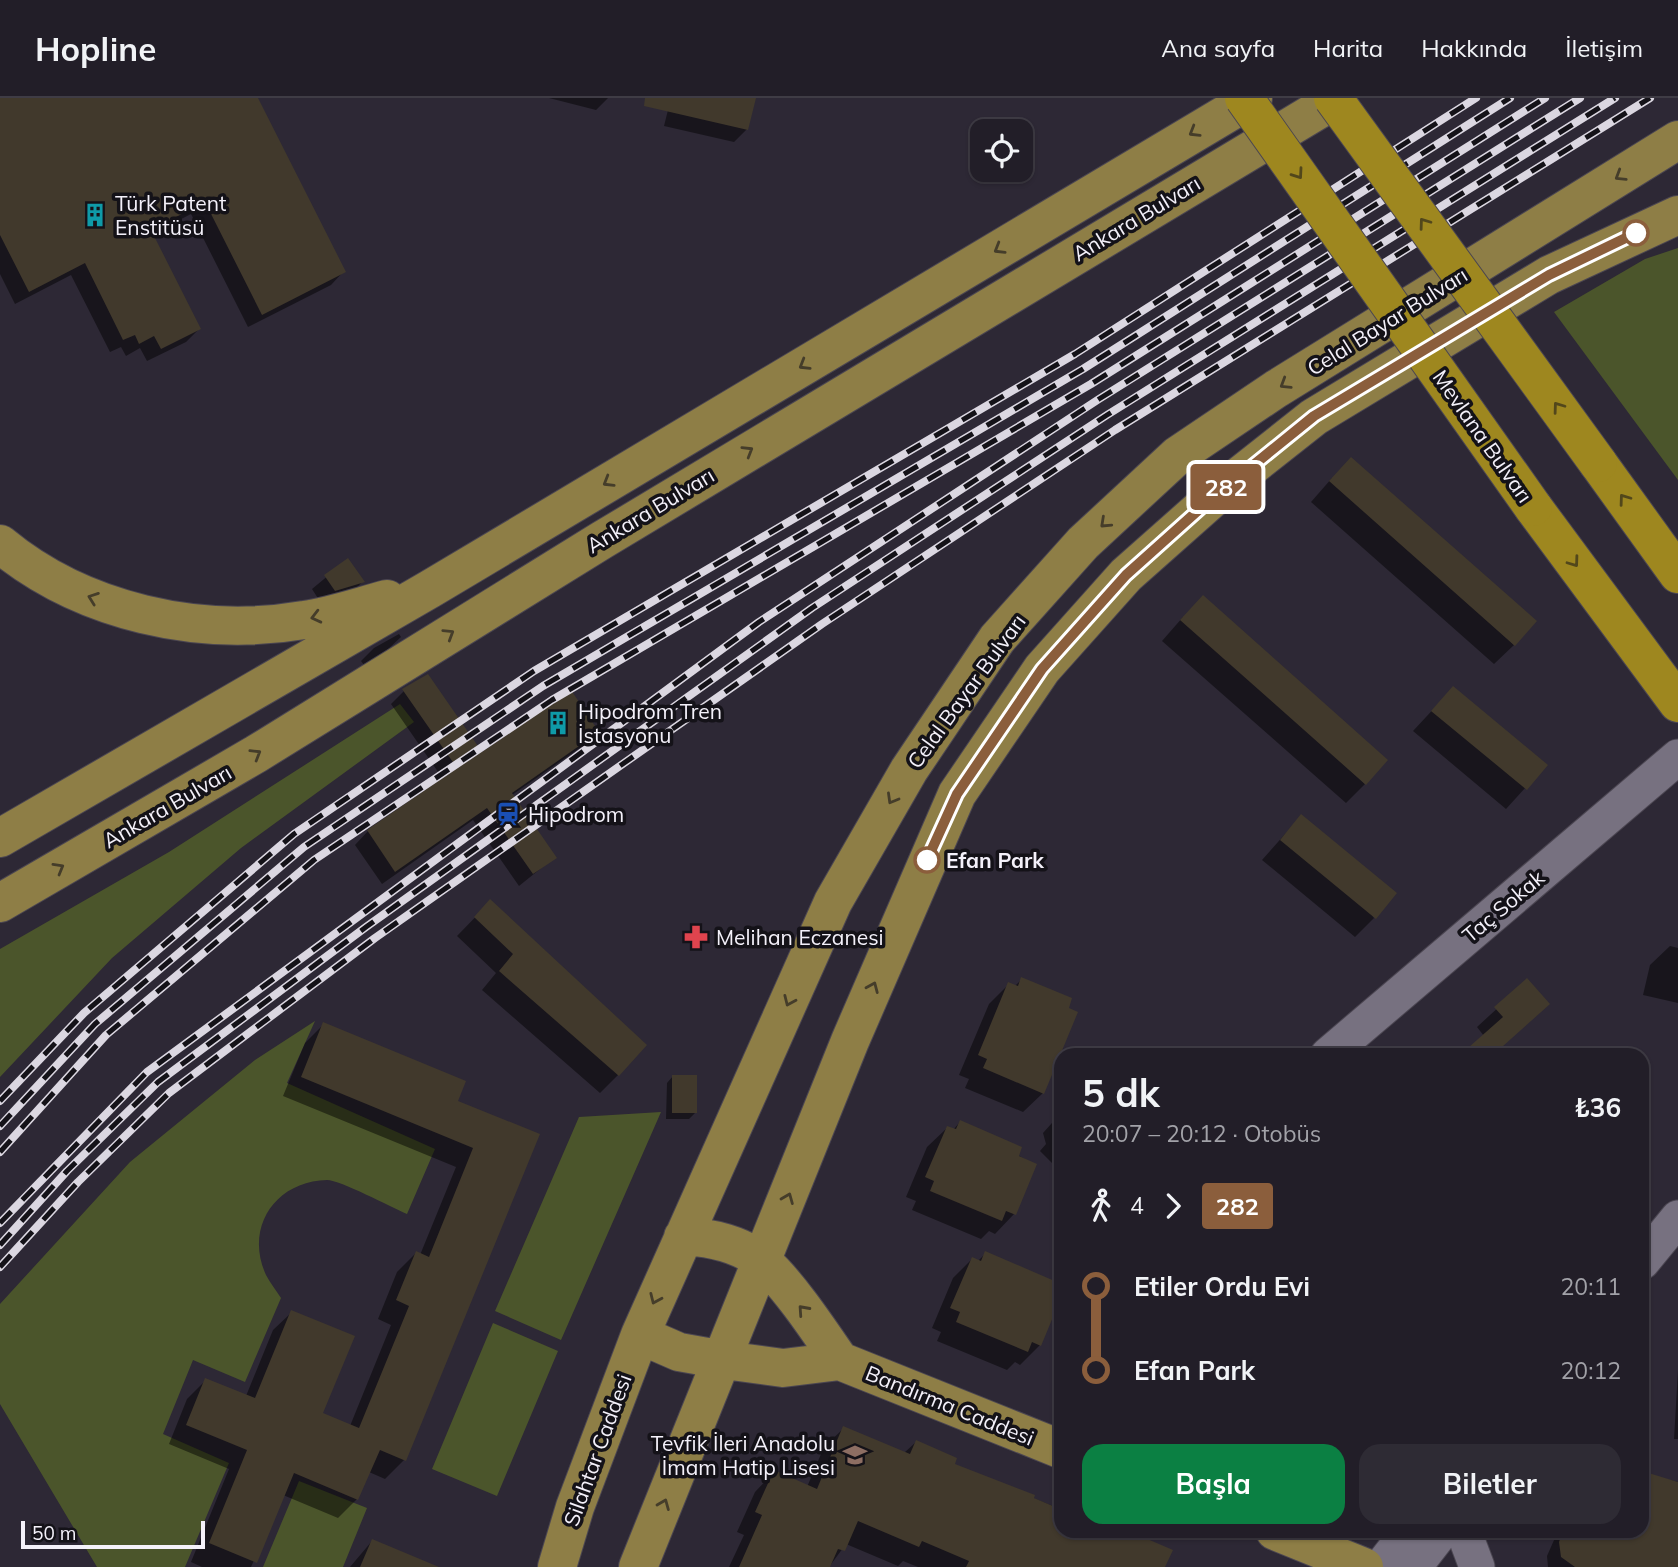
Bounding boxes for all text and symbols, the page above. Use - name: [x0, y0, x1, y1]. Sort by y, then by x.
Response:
- text: Hopline: [35, 28, 156, 69]
- text: Ana sayfa: [1161, 33, 1275, 63]
- text: Harita: [1313, 33, 1383, 63]
- text: Hakkında: [1421, 33, 1527, 63]
- text: İletişim: [1565, 33, 1643, 63]
- map controls: [970, 119, 1033, 182]
- button: locate: [970, 119, 1033, 182]
- one-way arrow: [1189, 124, 1202, 137]
- one-way arrow: [1290, 166, 1302, 179]
- one-way arrow: [1615, 168, 1628, 181]
- street label: Ankara Bulvarı: [1067, 170, 1205, 266]
- place label: Türk Patent Enstitüsü: [115, 190, 226, 240]
- building icon: Türk Patent Enstitüsü: [81, 201, 109, 229]
- one-way arrow: [1420, 218, 1432, 231]
- unlabelled marker: [1623, 220, 1649, 246]
- one-way arrow: [994, 241, 1007, 254]
- street label: Celal Bayar Bulvarı: [1302, 261, 1472, 381]
- one-way arrow: [798, 357, 811, 370]
- street label: Mevlana Bulvarı: [1428, 365, 1538, 507]
- one-way arrow: [1280, 376, 1293, 389]
- one-way arrow: [1553, 403, 1566, 415]
- one-way arrow: [740, 447, 753, 460]
- street label: Ankara Bulvarı: [581, 462, 719, 558]
- line badge: 282: [1186, 464, 1266, 510]
- text: 282: [1204, 472, 1248, 502]
- one-way arrow: [603, 474, 616, 487]
- one-way arrow: [1620, 494, 1632, 507]
- one-way arrow: [1100, 514, 1113, 527]
- one-way arrow: [1566, 554, 1578, 567]
- one-way arrow: [87, 592, 99, 606]
- one-way arrow: [310, 609, 322, 623]
- street label: Celal Bayar Bulvarı: [901, 609, 1031, 773]
- one-way arrow: [442, 630, 455, 643]
- place label: Hipodrom Tren İstasyonu: [578, 698, 722, 748]
- building icon: Hipodrom Tren İstasyonu: [544, 709, 572, 737]
- one-way arrow: [248, 749, 261, 762]
- street label: Ankara Bulvarı: [98, 759, 236, 853]
- one-way arrow: [887, 791, 900, 804]
- station icon: Hipodrom: [494, 800, 522, 828]
- place label: Hipodrom: [528, 801, 624, 827]
- marker: Efan Park: [914, 847, 940, 873]
- place label: Efan Park: [946, 847, 1044, 873]
- one-way arrow: [52, 863, 64, 876]
- street label: Taç Sokak: [1457, 864, 1549, 948]
- pharmacy icon: Melihan Eczanesi: [682, 923, 710, 951]
- place label: Melihan Eczanesi: [716, 924, 884, 950]
- one-way arrow: [865, 982, 879, 995]
- one-way arrow: [783, 994, 797, 1006]
- text: 5 dk: [1082, 1069, 1160, 1117]
- text: ₺36: [1574, 1091, 1621, 1124]
- text: 20:07 – 20:12 · Otobüs: [1082, 1119, 1321, 1148]
- icon: walk: [1082, 1187, 1120, 1225]
- icon: forward: [1154, 1187, 1192, 1225]
- text: 4: [1130, 1191, 1144, 1220]
- text: 282: [1216, 1191, 1259, 1221]
- one-way arrow: [780, 1193, 794, 1205]
- text: Etiler Ordu Evi: [1134, 1270, 1310, 1303]
- text: 20:11: [1561, 1272, 1621, 1301]
- one-way arrow: [650, 1292, 664, 1304]
- one-way arrow: [799, 1305, 811, 1318]
- text: Efan Park: [1134, 1354, 1255, 1387]
- text: 20:12: [1561, 1356, 1621, 1385]
- street label: Bandırma Caddesi: [862, 1359, 1038, 1451]
- street label: Silahtar Caddesi: [557, 1370, 637, 1530]
- place label: Tevfik İleri Anadolu İmam Hatip Lisesi: [651, 1430, 835, 1480]
- school or university icon: Tevfik İleri Anadolu İmam Hatip Lisesi: [841, 1441, 869, 1469]
- button: Başla: [1082, 1444, 1345, 1524]
- button: Biletler: [1359, 1444, 1621, 1524]
- one-way arrow: [656, 1499, 670, 1511]
- scale bar: [21, 1518, 205, 1550]
- text: 50 m: [32, 1521, 76, 1545]

